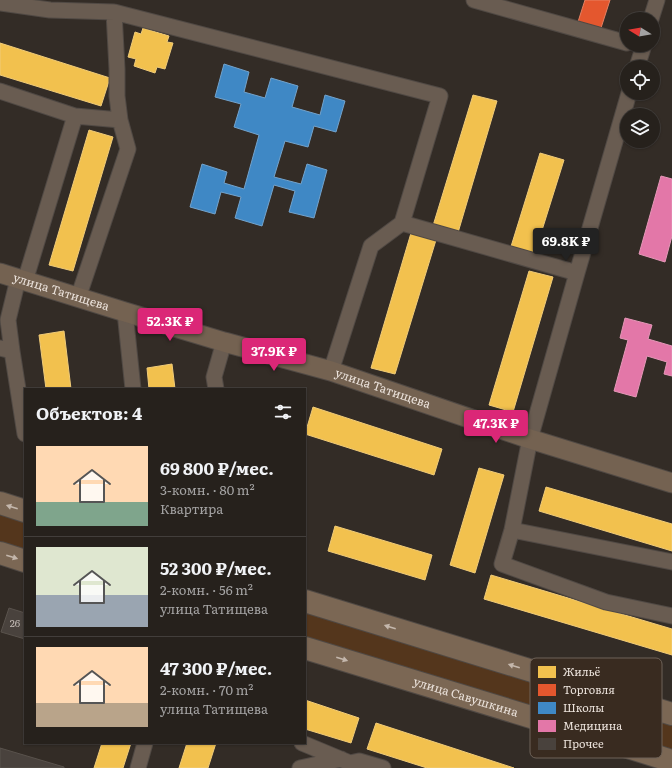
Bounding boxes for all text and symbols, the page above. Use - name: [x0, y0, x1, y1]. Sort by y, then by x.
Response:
- north arrow: [620, 12, 660, 52]
- map controls: [620, 12, 660, 148]
- button: locate: [620, 60, 660, 100]
- button: layers: [620, 108, 660, 148]
- pin: 69.8K ₽: [529, 228, 603, 262]
- text: 69.8K ₽: [542, 231, 590, 250]
- street label: улица Татищева: [11, 268, 112, 315]
- pin: 52.3K ₽: [133, 308, 207, 342]
- text: 52.3K ₽: [147, 311, 193, 330]
- pin: 37.9K ₽: [237, 338, 311, 372]
- text: 37.9K ₽: [251, 341, 297, 360]
- street label: улица Татищева: [333, 363, 434, 413]
- text: Объектов: 4: [36, 400, 142, 425]
- icon: filters: [272, 401, 294, 423]
- pin: 47.3K ₽: [459, 410, 533, 444]
- text: 47.3K ₽: [473, 413, 519, 432]
- text: 69 800 ₽/мес.: [160, 455, 274, 480]
- icon: home: [68, 462, 116, 510]
- text: 3-комн. · 80 m²: [160, 480, 255, 499]
- text: Квартира: [160, 499, 223, 518]
- one-way arrow: [6, 504, 18, 510]
- one-way arrow: [7, 554, 19, 560]
- text: 52 300 ₽/мес.: [160, 555, 272, 580]
- icon: home: [68, 563, 116, 611]
- text: 2-комн. · 56 m²: [160, 580, 253, 599]
- text: улица Татищева: [160, 599, 268, 618]
- house number: 26: [10, 615, 21, 630]
- one-way arrow: [384, 624, 396, 630]
- text: 47 300 ₽/мес.: [160, 655, 272, 680]
- one-way arrow: [337, 656, 349, 662]
- legend: [530, 658, 662, 758]
- icon: home: [68, 663, 116, 711]
- one-way arrow: [508, 663, 520, 669]
- text: Жильё: [563, 663, 601, 679]
- street label: улица Савушкина: [411, 672, 521, 721]
- text: 2-комн. · 70 m²: [160, 680, 254, 699]
- text: Торговля: [563, 681, 615, 697]
- text: улица Татищева: [160, 699, 268, 718]
- text: Школы: [563, 699, 604, 715]
- text: Медицина: [563, 717, 622, 733]
- text: Прочее: [563, 735, 604, 751]

